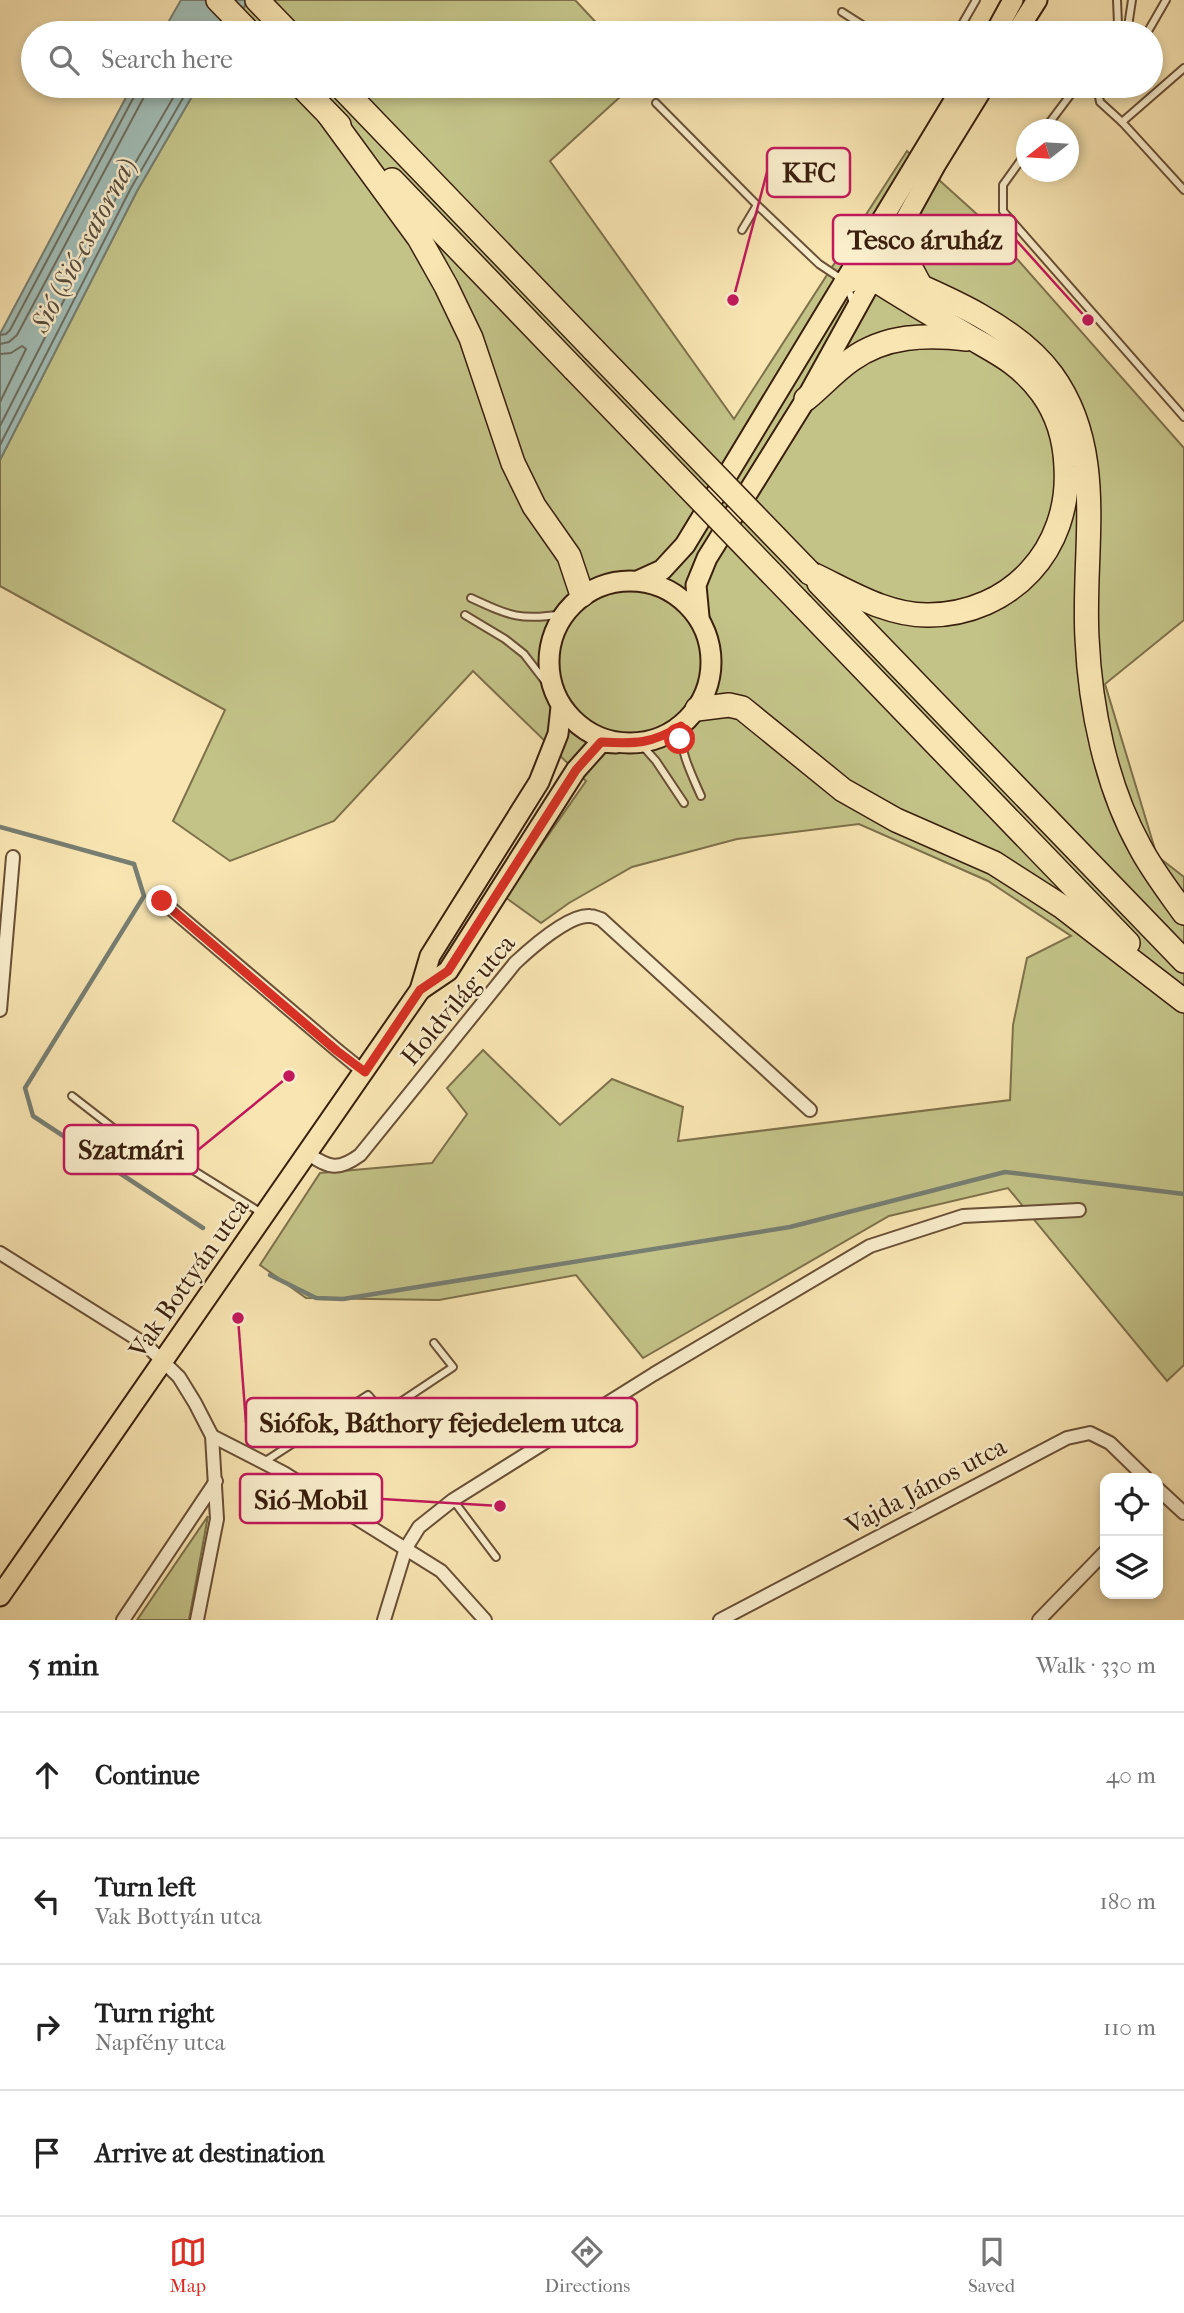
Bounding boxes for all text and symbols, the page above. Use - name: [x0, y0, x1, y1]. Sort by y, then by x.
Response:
- search box: [21, 21, 1163, 98]
- icon: search: [45, 41, 83, 79]
- text: Search here: [101, 44, 233, 75]
- north arrow: [1016, 119, 1079, 182]
- callout: KFC: [767, 148, 850, 197]
- water label: Sió (Sió-csatorna): [23, 152, 143, 339]
- text: KFC: [782, 156, 836, 189]
- callout: Tesco áruház: [833, 215, 1016, 264]
- text: Tesco áruház: [846, 223, 1003, 256]
- route start: [664, 723, 695, 754]
- route end: [146, 885, 177, 916]
- street label: Holdvilág utca: [394, 928, 522, 1072]
- callout: Szatmári: [64, 1125, 198, 1174]
- text: Szatmári: [78, 1133, 185, 1166]
- street label: Vak Bottyán utca: [122, 1191, 256, 1365]
- callout: Siófok, Báthory fejedelem utca: [246, 1398, 637, 1447]
- text: Siófok, Báthory fejedelem utca: [259, 1406, 624, 1439]
- street label: Vajda János utca: [839, 1430, 1013, 1542]
- map controls: [1100, 1473, 1163, 1599]
- button: locate: [1100, 1473, 1163, 1536]
- callout: Sió-Mobil: [240, 1474, 382, 1523]
- text: Sió-Mobil: [254, 1483, 368, 1516]
- button: layers: [1100, 1536, 1163, 1599]
- text: 5 min: [28, 1648, 99, 1683]
- text: Walk · 330 m: [1036, 1652, 1156, 1679]
- icon: ahead: [28, 1756, 66, 1794]
- text: Continue: [95, 1760, 200, 1791]
- text: 40 m: [1106, 1762, 1156, 1789]
- text: Turn left: [95, 1872, 196, 1903]
- icon: left: [28, 1882, 66, 1920]
- text: 180 m: [1099, 1888, 1156, 1915]
- text: Vak Bottyán utca: [95, 1903, 262, 1930]
- text: Turn right: [95, 1998, 215, 2029]
- icon: right: [28, 2008, 66, 2046]
- text: 110 m: [1103, 2014, 1156, 2041]
- text: Napfény utca: [95, 2029, 225, 2056]
- icon: arrive: [28, 2134, 66, 2172]
- text: Arrive at destination: [95, 2138, 325, 2169]
- tab: Map: [169, 2233, 207, 2297]
- tab: Directions: [545, 2233, 630, 2297]
- tab: Saved: [968, 2233, 1015, 2297]

